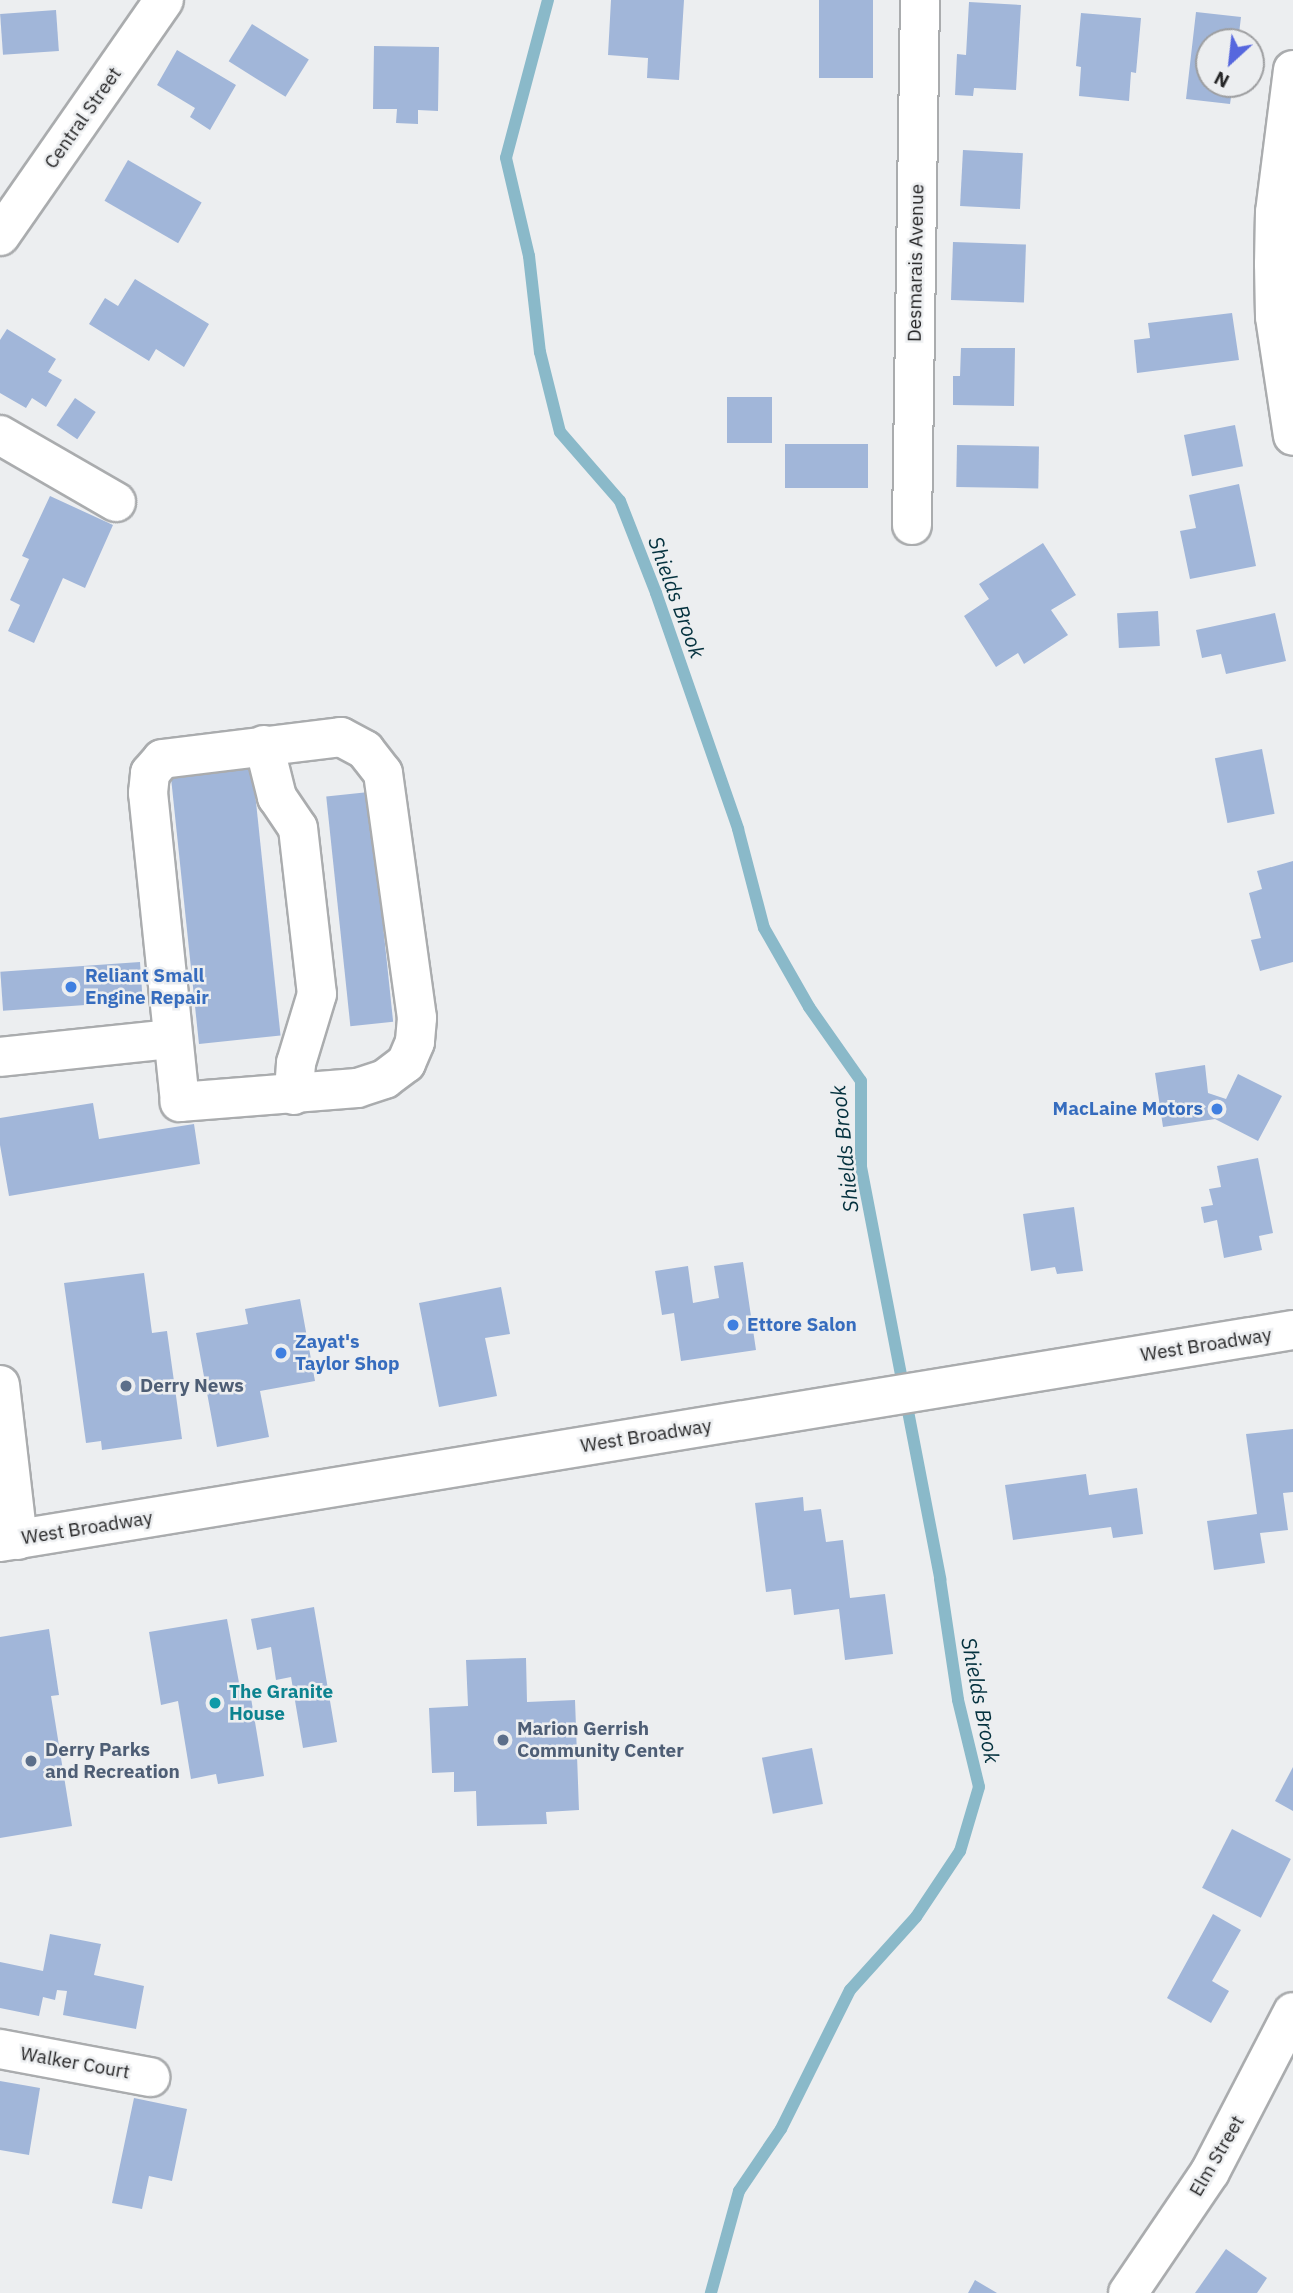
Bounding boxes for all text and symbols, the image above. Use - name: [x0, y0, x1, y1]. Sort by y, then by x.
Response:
- north arrow: [1195, 28, 1265, 98]
- street label: Central Street: [40, 63, 126, 173]
- text: N: [1210, 66, 1233, 94]
- street label: Desmarais Avenue: [903, 184, 929, 342]
- water label: Shields Brook: [643, 533, 711, 661]
- place label: Reliant Small Engine Repair: [85, 965, 209, 1009]
- marker: Reliant Small Engine Repair: [63, 979, 79, 995]
- water label: Shields Brook: [825, 1084, 863, 1214]
- place label: MacLaine Motors: [1053, 1098, 1203, 1120]
- marker: MacLaine Motors: [1209, 1101, 1225, 1117]
- place label: Ettore Salon: [747, 1314, 857, 1336]
- marker: Ettore Salon: [725, 1317, 741, 1333]
- street label: West Broadway: [1139, 1323, 1273, 1367]
- place label: Zayat's Taylor Shop: [295, 1331, 400, 1375]
- marker: Zayat's Taylor Shop: [273, 1345, 289, 1361]
- place label: Derry News: [140, 1375, 244, 1397]
- marker: Derry News: [118, 1378, 134, 1394]
- street label: West Broadway: [579, 1414, 713, 1458]
- street label: West Broadway: [20, 1506, 154, 1550]
- water label: Shields Brook: [956, 1635, 1006, 1765]
- place label: The Granite House: [229, 1681, 333, 1725]
- marker: The Granite House: [207, 1695, 223, 1711]
- place label: Marion Gerrish Community Center: [517, 1718, 684, 1762]
- marker: Marion Gerrish Community Center: [495, 1732, 511, 1748]
- place label: Derry Parks and Recreation: [45, 1739, 180, 1783]
- marker: Derry Parks and Recreation: [23, 1753, 39, 1769]
- street label: Walker Court: [19, 2042, 131, 2084]
- street label: Elm Street: [1185, 2112, 1249, 2200]

